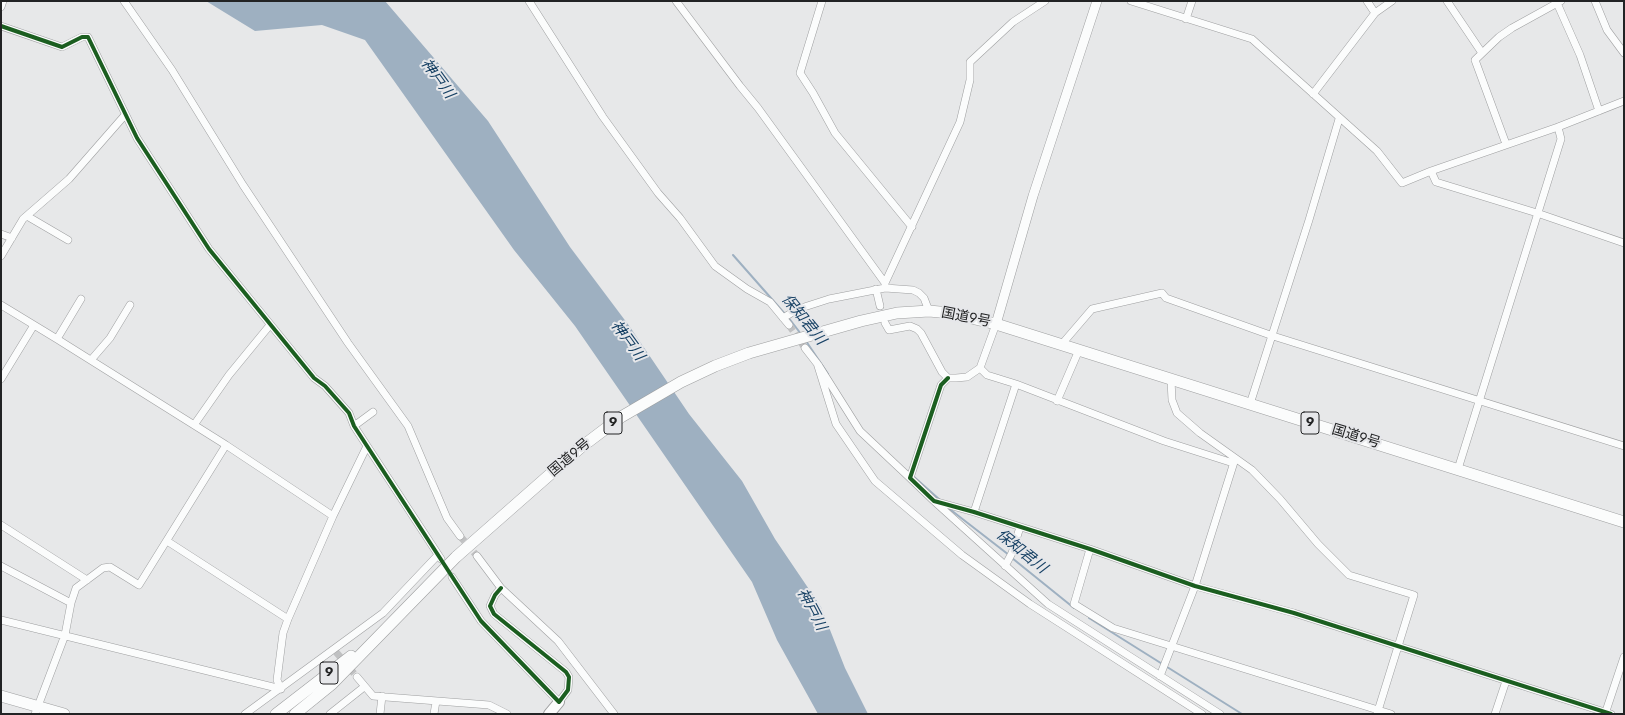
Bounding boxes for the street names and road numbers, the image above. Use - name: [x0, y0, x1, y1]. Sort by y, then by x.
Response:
- street label: 国道9号: [940, 305, 992, 331]
- road number: 9: [604, 412, 622, 434]
- road number: 9: [1301, 412, 1319, 434]
- street label: 国道9号: [1330, 422, 1382, 452]
- street label: 国道9号: [545, 435, 595, 481]
- road number: 9: [320, 662, 338, 684]

